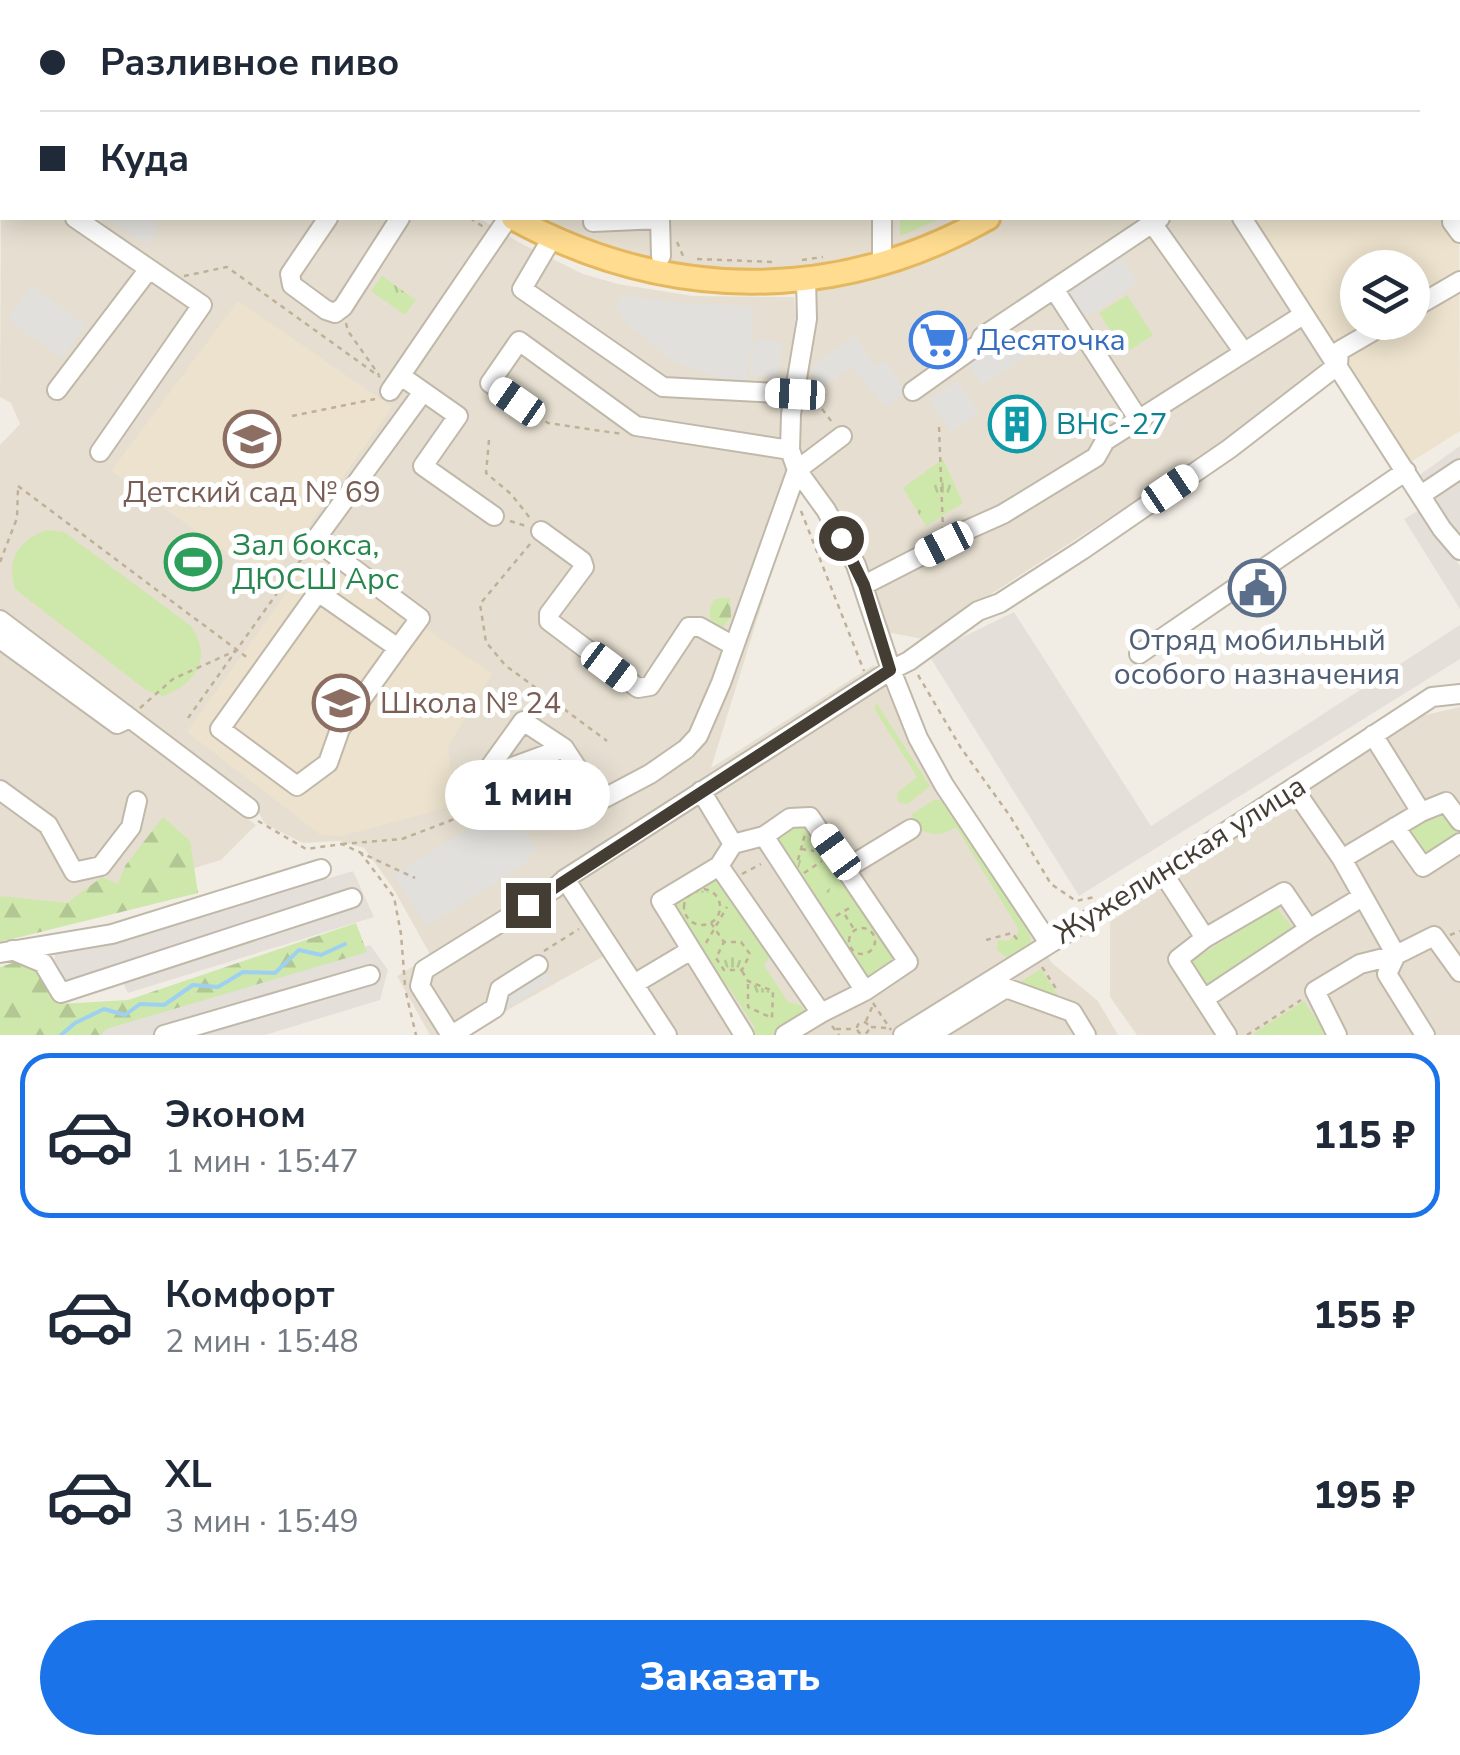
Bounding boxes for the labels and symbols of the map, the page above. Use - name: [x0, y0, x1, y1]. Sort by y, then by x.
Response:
- supermarket icon: Десяточка: [908, 310, 968, 370]
- place label: Десяточка: [977, 320, 1126, 361]
- car: [484, 373, 550, 431]
- car: [764, 377, 826, 411]
- building icon: ВНС-27: [987, 394, 1047, 454]
- place label: ВНС-27: [1056, 404, 1168, 445]
- school or university icon: Детский сад № 69: [222, 409, 282, 469]
- car: [1137, 460, 1203, 518]
- place label: Детский сад № 69: [123, 472, 381, 513]
- route start: [819, 516, 864, 561]
- car: [910, 517, 978, 571]
- place label: Зал бокса, ДЮСШ Арс: [232, 525, 399, 600]
- sports icon: Зал бокса, ДЮСШ Арс: [163, 532, 223, 592]
- public building icon: Отряд мобильный особого назначения: [1227, 558, 1287, 618]
- place label: Отряд мобильный особого назначения: [1114, 620, 1400, 695]
- car: [576, 637, 642, 697]
- school or university icon: Школа № 24: [311, 673, 371, 733]
- place label: Школа № 24: [380, 683, 561, 724]
- callout: 1 мин: [446, 760, 610, 830]
- street label: Жужелинская улица: [1046, 766, 1314, 954]
- car: [806, 819, 866, 885]
- route end: [506, 883, 551, 928]

